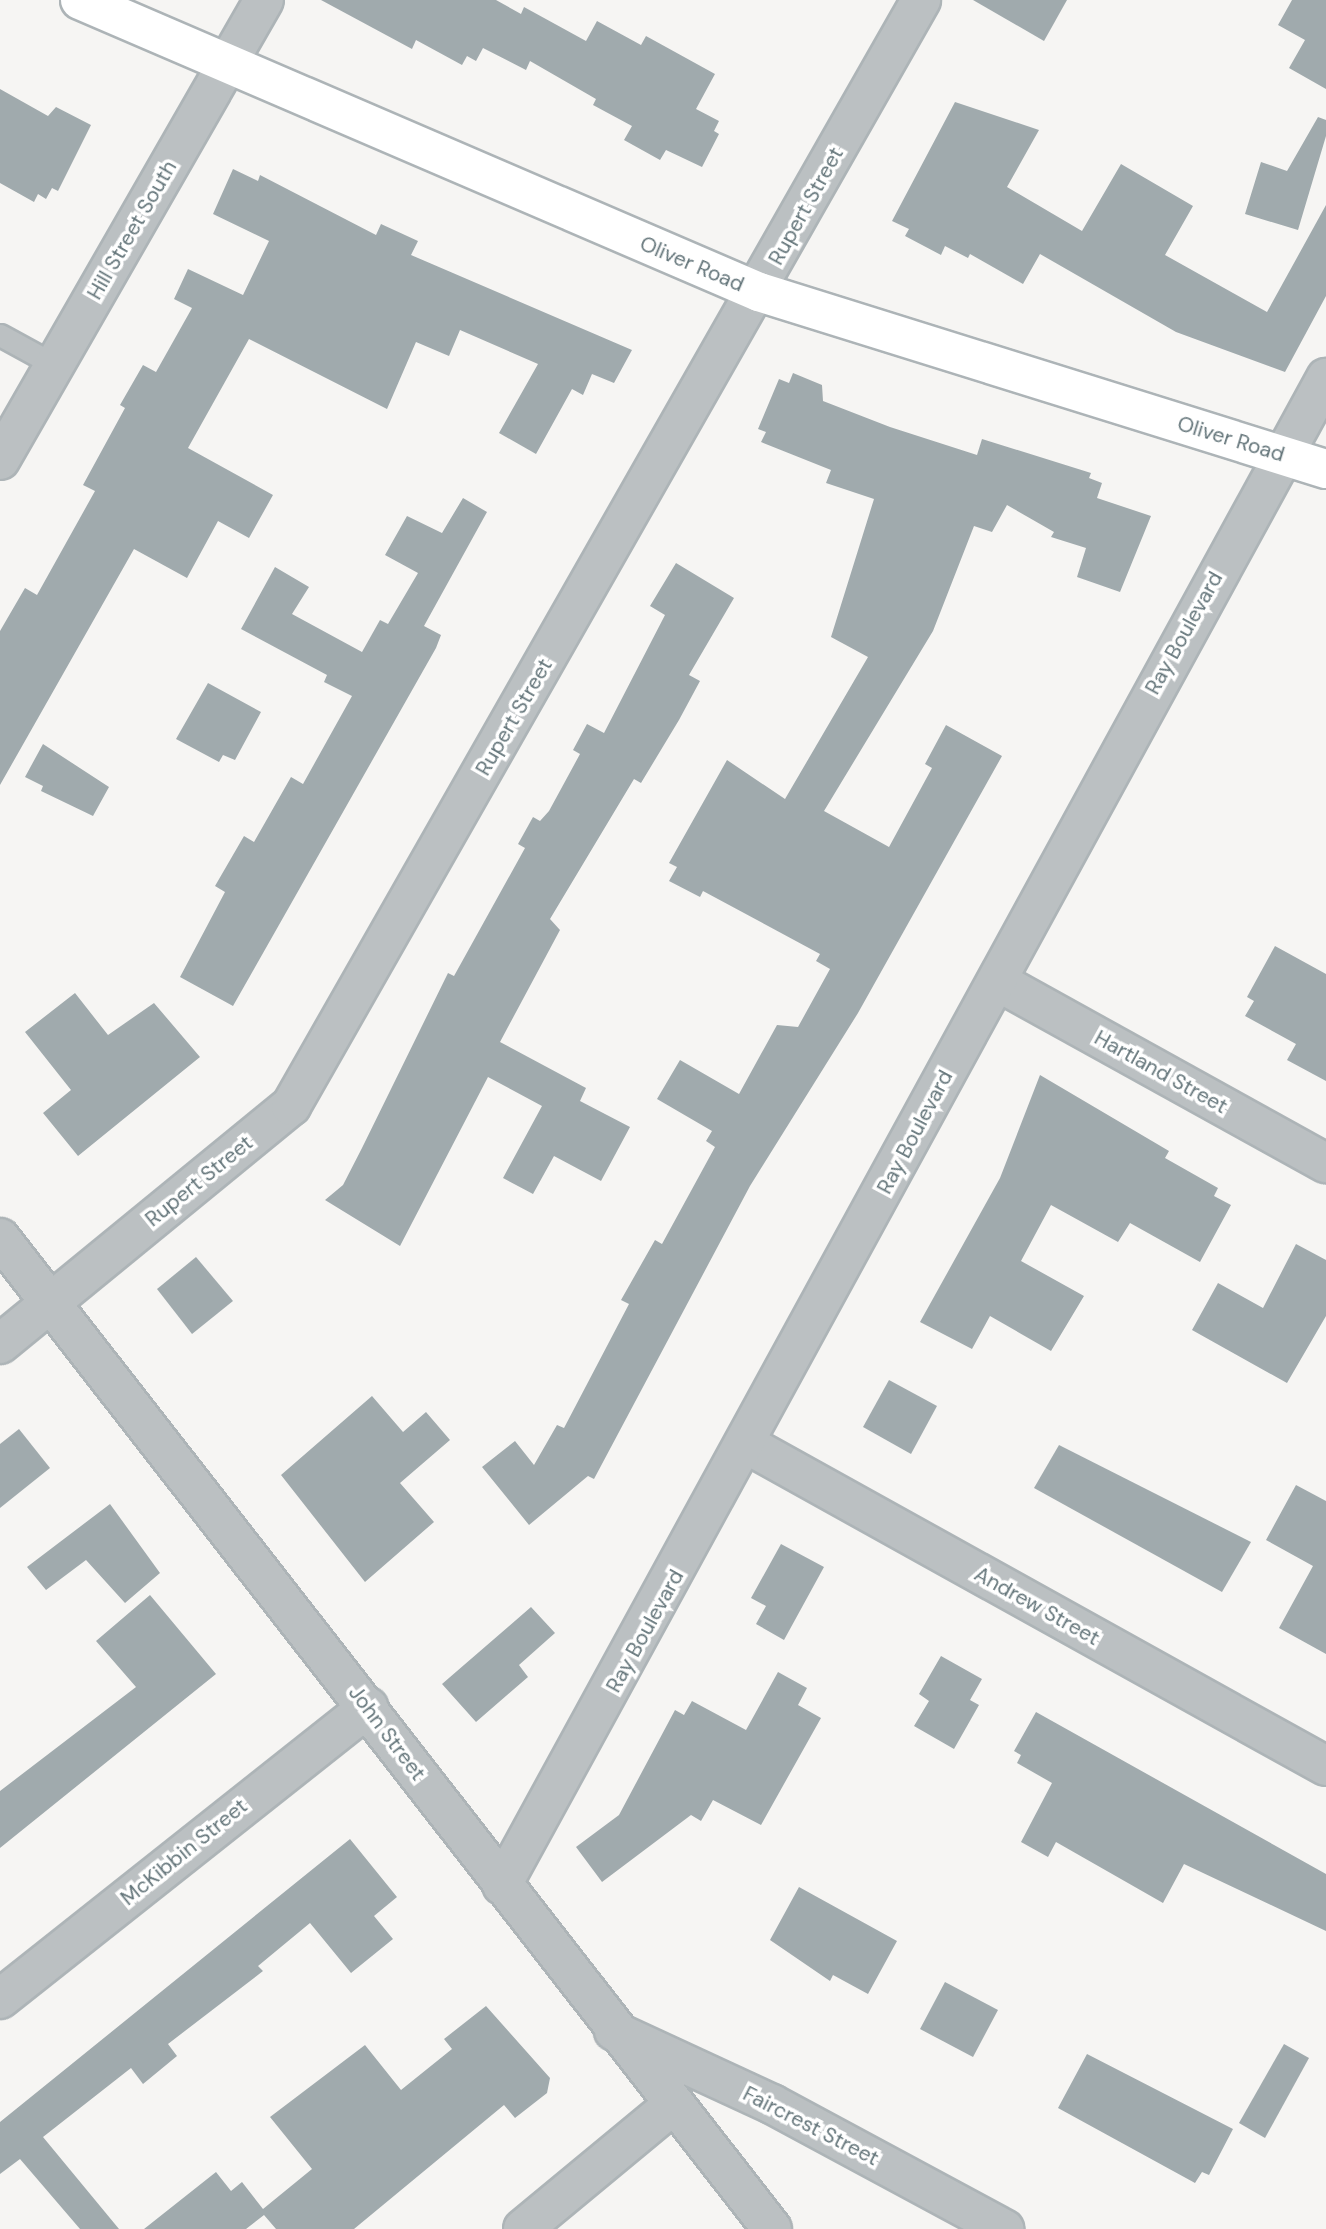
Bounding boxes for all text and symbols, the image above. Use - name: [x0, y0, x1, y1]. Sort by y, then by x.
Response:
- street label: Rupert Street: [763, 143, 849, 269]
- street label: Hill Street South: [82, 156, 182, 304]
- street label: Oliver Road: [636, 231, 748, 297]
- street label: Oliver Road: [1174, 411, 1288, 467]
- street label: Ray Boulevard: [1140, 567, 1228, 699]
- street label: Rupert Street: [470, 654, 558, 780]
- street label: Hartland Street: [1090, 1025, 1232, 1119]
- street label: Ray Boulevard: [872, 1066, 958, 1198]
- street label: Rupert Street: [140, 1130, 258, 1232]
- street label: Andrew Street: [970, 1561, 1104, 1651]
- street label: Ray Boulevard: [601, 1565, 689, 1697]
- street label: John Street: [343, 1681, 431, 1785]
- street label: McKibbin Street: [116, 1793, 252, 1911]
- street label: Faircrest Street: [739, 2081, 883, 2171]

